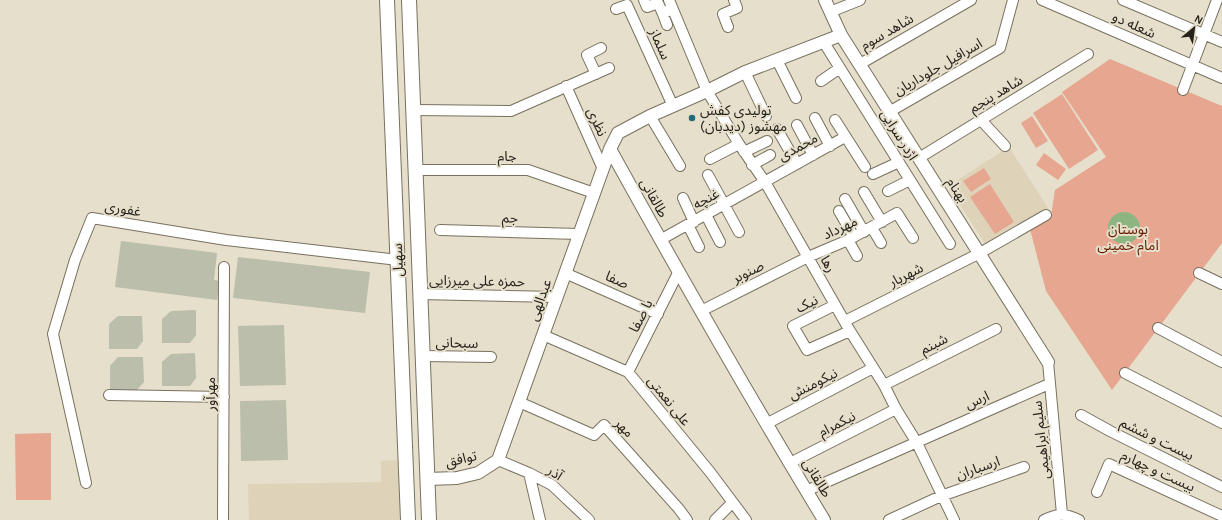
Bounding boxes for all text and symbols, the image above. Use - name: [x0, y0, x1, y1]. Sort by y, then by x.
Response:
- street label: شعله دو: [1110, 8, 1158, 42]
- north arrow: [1174, 8, 1214, 48]
- street label: شاهد سوم: [858, 10, 917, 56]
- text: N: [1192, 12, 1205, 27]
- street label: سلماز: [645, 25, 674, 62]
- street label: اسرافیل جلوداریان: [891, 35, 985, 99]
- street label: شاهد پنجم: [966, 71, 1027, 118]
- place label: تولیدی کفش مهشوز (دیدبان): [700, 102, 787, 135]
- street label: نظری: [583, 105, 611, 139]
- street label: اژدر سرایی: [877, 106, 921, 164]
- marker: تولیدی کفش مهشوز (دیدبان): [687, 113, 697, 123]
- street label: محمدی: [775, 129, 821, 165]
- street label: جام: [497, 148, 517, 167]
- street label: بهنام: [941, 174, 971, 207]
- street label: طالقانی: [636, 175, 672, 221]
- street label: غنچه: [690, 185, 723, 214]
- street label: غفوری: [104, 198, 142, 220]
- street label: جم: [502, 209, 518, 229]
- street label: مهرداد: [820, 213, 860, 243]
- park label: بوستان امام خمینی: [1097, 221, 1159, 256]
- street label: سهیل: [389, 243, 407, 277]
- street label: رها: [817, 253, 839, 275]
- street label: صنوبر: [728, 257, 767, 288]
- street label: شهریار: [885, 259, 926, 291]
- street label: صفا: [603, 267, 632, 293]
- street label: حمزه علی میرزایی: [429, 272, 525, 290]
- street label: عبدالهی: [525, 277, 555, 323]
- street label: نیک: [793, 291, 821, 317]
- street label: با صفا: [626, 296, 657, 335]
- street label: شبنم: [917, 330, 951, 360]
- street label: سبحانی: [435, 334, 479, 352]
- street label: نیکومنش: [786, 364, 841, 404]
- street label: علی نعمتی: [644, 373, 694, 429]
- street label: مهرآور: [202, 377, 219, 412]
- street label: ارس: [962, 387, 992, 413]
- street label: سلیم ابراهیمی: [1028, 400, 1056, 480]
- street label: نیکمرام: [816, 407, 860, 442]
- street label: مهر: [610, 414, 637, 441]
- street label: بیست و ششم: [1117, 414, 1197, 466]
- street label: بیست و چهارم: [1117, 446, 1198, 497]
- street label: توافق: [444, 447, 479, 472]
- street label: ارسباران: [954, 453, 1002, 483]
- street label: طالقانی: [799, 456, 835, 500]
- street label: آذر: [543, 461, 567, 485]

